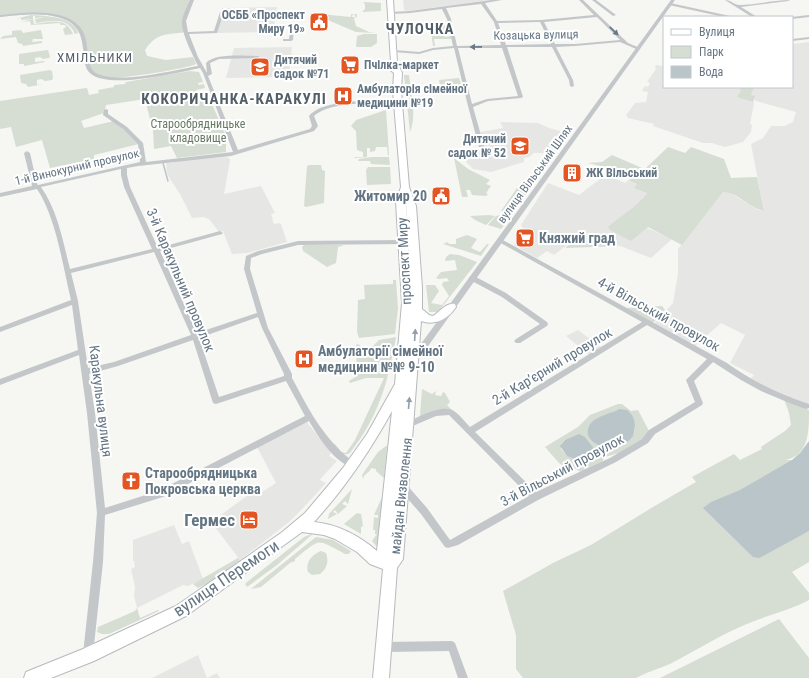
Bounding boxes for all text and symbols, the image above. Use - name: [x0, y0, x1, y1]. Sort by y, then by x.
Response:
- place label: ОСББ «Проспект Миру 19»: [222, 8, 306, 36]
- public building icon: ОСББ «Проспект Миру 19»: [308, 11, 330, 33]
- legend: [663, 16, 793, 88]
- district label: ЧУЛОЧКА: [386, 20, 454, 38]
- text: Вулиця: [699, 25, 735, 39]
- one-way arrow: [609, 26, 619, 36]
- street label: Козацька вулиця: [493, 27, 579, 43]
- one-way arrow: [470, 43, 482, 50]
- text: Парк: [699, 45, 724, 59]
- district label: ХМІЛЬНИКИ: [57, 50, 133, 65]
- place label: Дитячий садок №71: [274, 53, 329, 81]
- supermarket icon: Пчілка-маркет: [339, 54, 361, 76]
- school or university icon: Дитячий садок №71: [249, 56, 271, 78]
- place label: Пчілка-маркет: [364, 58, 440, 72]
- text: Вода: [699, 65, 724, 79]
- place label: Амбулаторія сімейної медицини №19: [357, 82, 468, 110]
- hospital icon: Амбулаторія сімейної медицини №19: [332, 85, 354, 107]
- district label: КОКОРИЧАНКА-КАРАКУЛІ: [141, 90, 327, 108]
- park label: Старообрядницьке кладовище: [151, 117, 246, 145]
- street label: вулиця Вільський Шлях: [495, 122, 575, 226]
- place label: Дитячий садок № 52: [448, 132, 506, 160]
- school or university icon: Дитячий садок № 52: [509, 135, 531, 157]
- street label: 1-й Винокурний провулок: [14, 146, 141, 188]
- building icon: ЖК Вільський: [561, 162, 583, 184]
- place label: ЖК Вільський: [586, 166, 657, 180]
- public building icon: Житомир 20: [430, 185, 452, 207]
- place label: Житомир 20: [354, 188, 427, 204]
- street label: 3-й Каракульний провулок: [144, 206, 219, 354]
- street label: проспект Миру: [394, 217, 414, 305]
- supermarket icon: Княжий град: [514, 227, 536, 249]
- place label: Княжий град: [539, 230, 615, 246]
- street label: 4-й Вільський провулок: [595, 274, 723, 354]
- street label: 2-й Карʼєрний провулок: [489, 324, 615, 408]
- one-way arrow: [412, 329, 419, 341]
- place label: Амбулаторії сімейної медицини №№ 9-10: [318, 343, 444, 375]
- street label: Каракульна вулиця: [86, 344, 116, 458]
- hospital icon: Амбулаторії сімейної медицини №№ 9-10: [293, 348, 315, 370]
- one-way arrow: [406, 397, 413, 409]
- street label: 3-й Вільський провулок: [498, 431, 627, 509]
- street label: майдан Визволення: [387, 437, 415, 555]
- place label: Старообрядницька Покровська церква: [145, 465, 261, 497]
- church icon: Старообрядницька Покровська церква: [120, 470, 142, 492]
- hotel icon: Гермес: [238, 509, 260, 531]
- place label: Гермес: [184, 510, 235, 530]
- street label: вулиця Перемоги: [169, 535, 283, 621]

